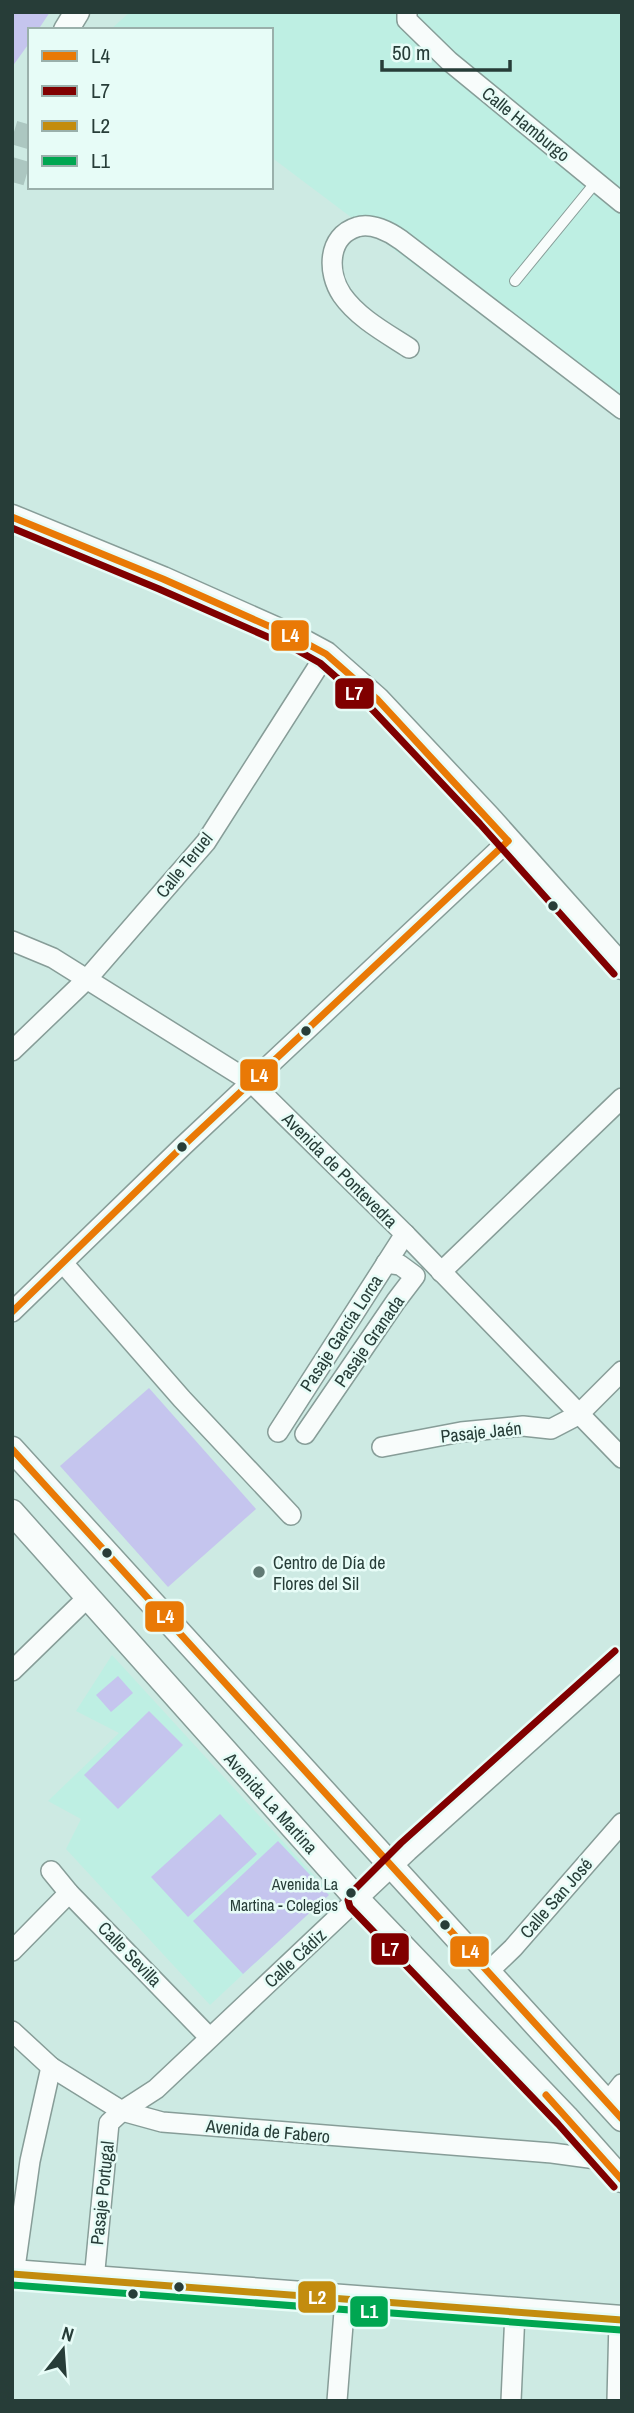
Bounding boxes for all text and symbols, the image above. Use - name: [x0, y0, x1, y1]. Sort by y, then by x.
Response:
- legend: [28, 28, 273, 189]
- scale bar: [382, 28, 510, 72]
- text: 50 m: [392, 38, 430, 67]
- text: L4: [91, 41, 111, 70]
- text: L7: [91, 76, 110, 105]
- street label: Calle Hamburgo: [477, 81, 575, 167]
- text: L2: [91, 111, 110, 140]
- text: L1: [91, 146, 111, 175]
- line badge: L4: [270, 619, 310, 652]
- text: L4: [281, 622, 299, 648]
- line badge: L7: [334, 677, 375, 710]
- text: L7: [345, 680, 363, 706]
- street label: Calle Teruel: [150, 827, 218, 903]
- unlabelled marker: [546, 899, 560, 913]
- unlabelled marker: [299, 1024, 313, 1038]
- line badge: L4: [239, 1058, 279, 1092]
- text: L4: [250, 1062, 268, 1088]
- street label: Avenida de Pontevedra: [276, 1106, 403, 1233]
- unlabelled marker: [175, 1140, 189, 1154]
- street label: Pasaje García Lorca: [294, 1270, 388, 1396]
- street label: Pasaje Granada: [328, 1290, 410, 1392]
- street label: Pasaje Jaén: [439, 1415, 523, 1449]
- unlabelled marker: [100, 1546, 114, 1560]
- place label: Centro de Día de Flores del Sil: [273, 1550, 385, 1596]
- marker: Centro de Día de Flores del Sil: [251, 1564, 267, 1580]
- line badge: L4: [144, 1600, 185, 1633]
- text: L4: [156, 1603, 174, 1629]
- street label: Avenida La Martina: [218, 1746, 323, 1859]
- street label: Calle San José: [514, 1852, 598, 1944]
- place label: Avenida La Martina - Colegios: [230, 1873, 339, 1916]
- marker: Avenida La Martina - Colegios: [344, 1886, 358, 1900]
- street label: Calle Sevilla: [93, 1916, 167, 1992]
- unlabelled marker: [438, 1918, 452, 1932]
- street label: Calle Cádiz: [259, 1923, 331, 1993]
- line badge: L7: [370, 1932, 410, 1966]
- line badge: L4: [449, 1935, 490, 1968]
- text: L7: [381, 1936, 399, 1962]
- text: L4: [461, 1938, 479, 1964]
- street label: Avenida de Fabero: [204, 2113, 331, 2149]
- street label: Pasaje Portugal: [84, 2140, 120, 2246]
- unlabelled marker: [172, 2280, 186, 2294]
- line badge: L2: [297, 2280, 337, 2314]
- text: L2: [308, 2284, 326, 2310]
- unlabelled marker: [126, 2287, 140, 2301]
- line badge: L1: [349, 2295, 389, 2328]
- text: L1: [360, 2298, 378, 2324]
- north arrow: [28, 2315, 98, 2385]
- text: N: [59, 2320, 77, 2348]

